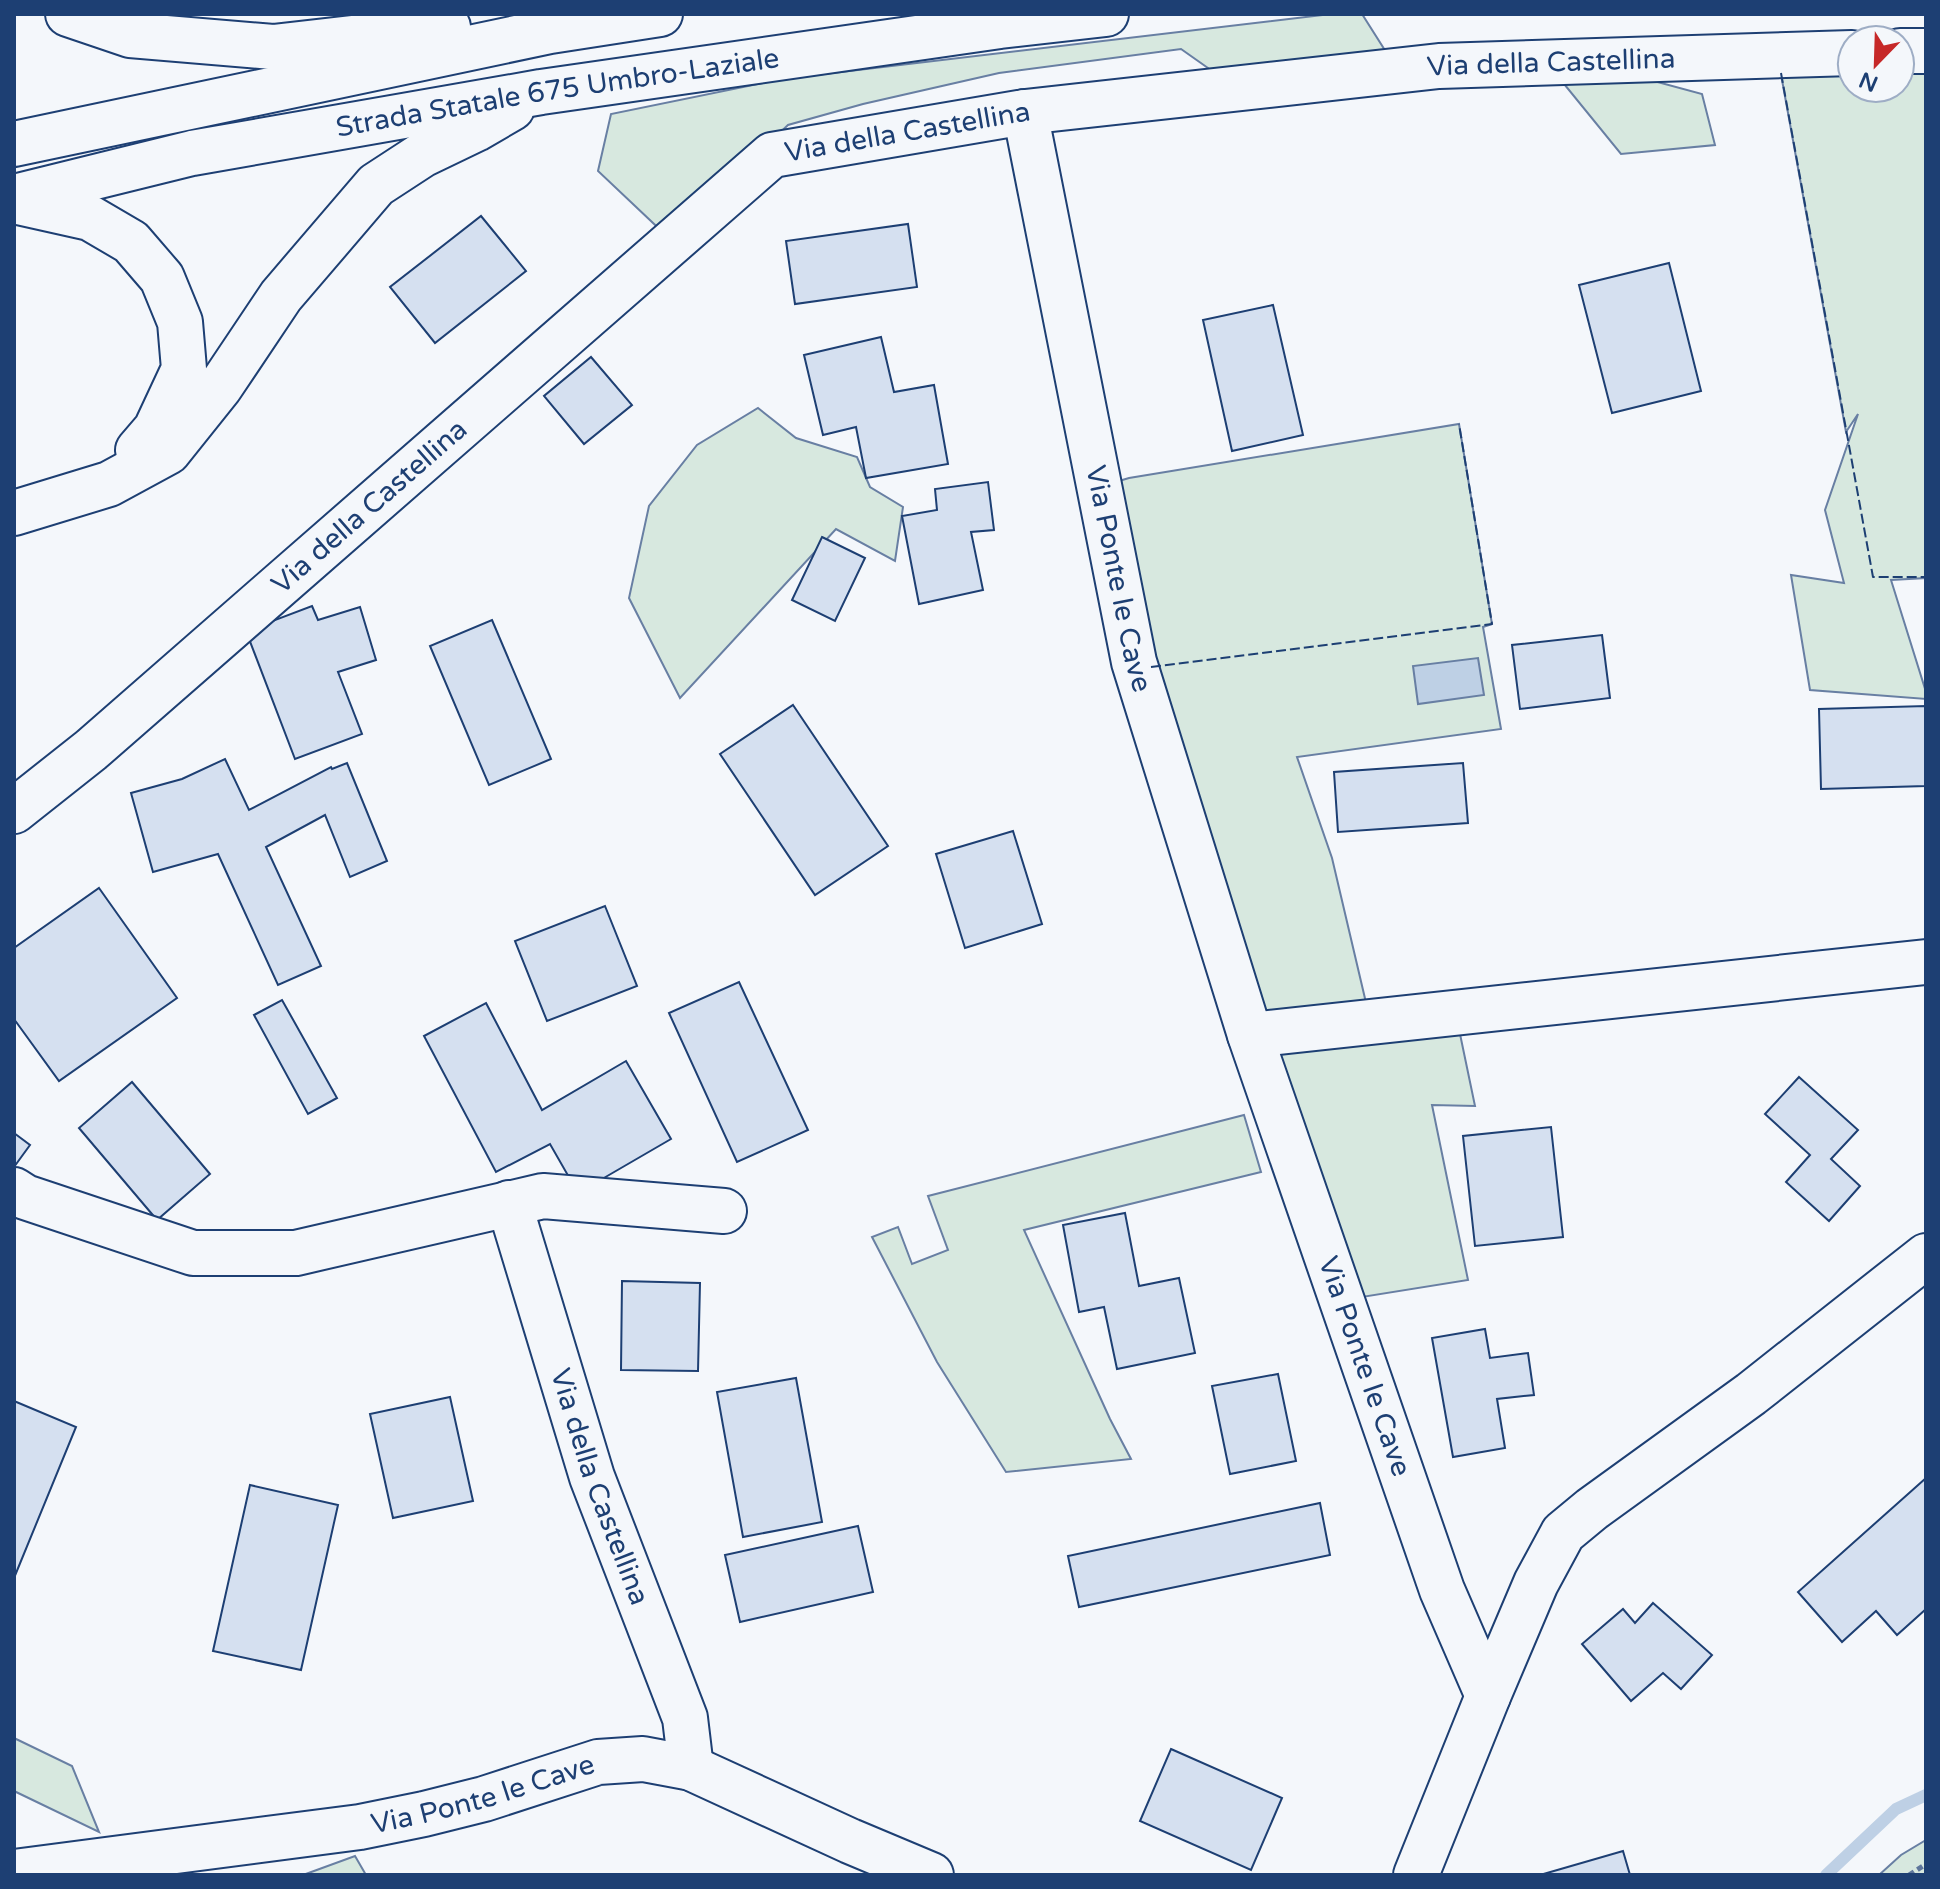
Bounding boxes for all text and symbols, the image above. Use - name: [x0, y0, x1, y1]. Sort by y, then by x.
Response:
- north arrow: [1836, 24, 1916, 104]
- street label: Strada Statale 675 Umbro-Laziale: [333, 41, 781, 145]
- street label: Via della Castellina: [1425, 42, 1676, 84]
- text: N: [1855, 66, 1882, 97]
- street label: Via della Castellina: [782, 94, 1033, 170]
- street label: Via della Castellina: [265, 412, 474, 601]
- street label: Via Ponte le Cave: [1078, 463, 1159, 696]
- street label: Via Ponte le Cave: [1311, 1252, 1418, 1481]
- street label: Via della Castellina: [543, 1364, 657, 1610]
- street label: Via Ponte le Cave: [368, 1747, 599, 1841]

